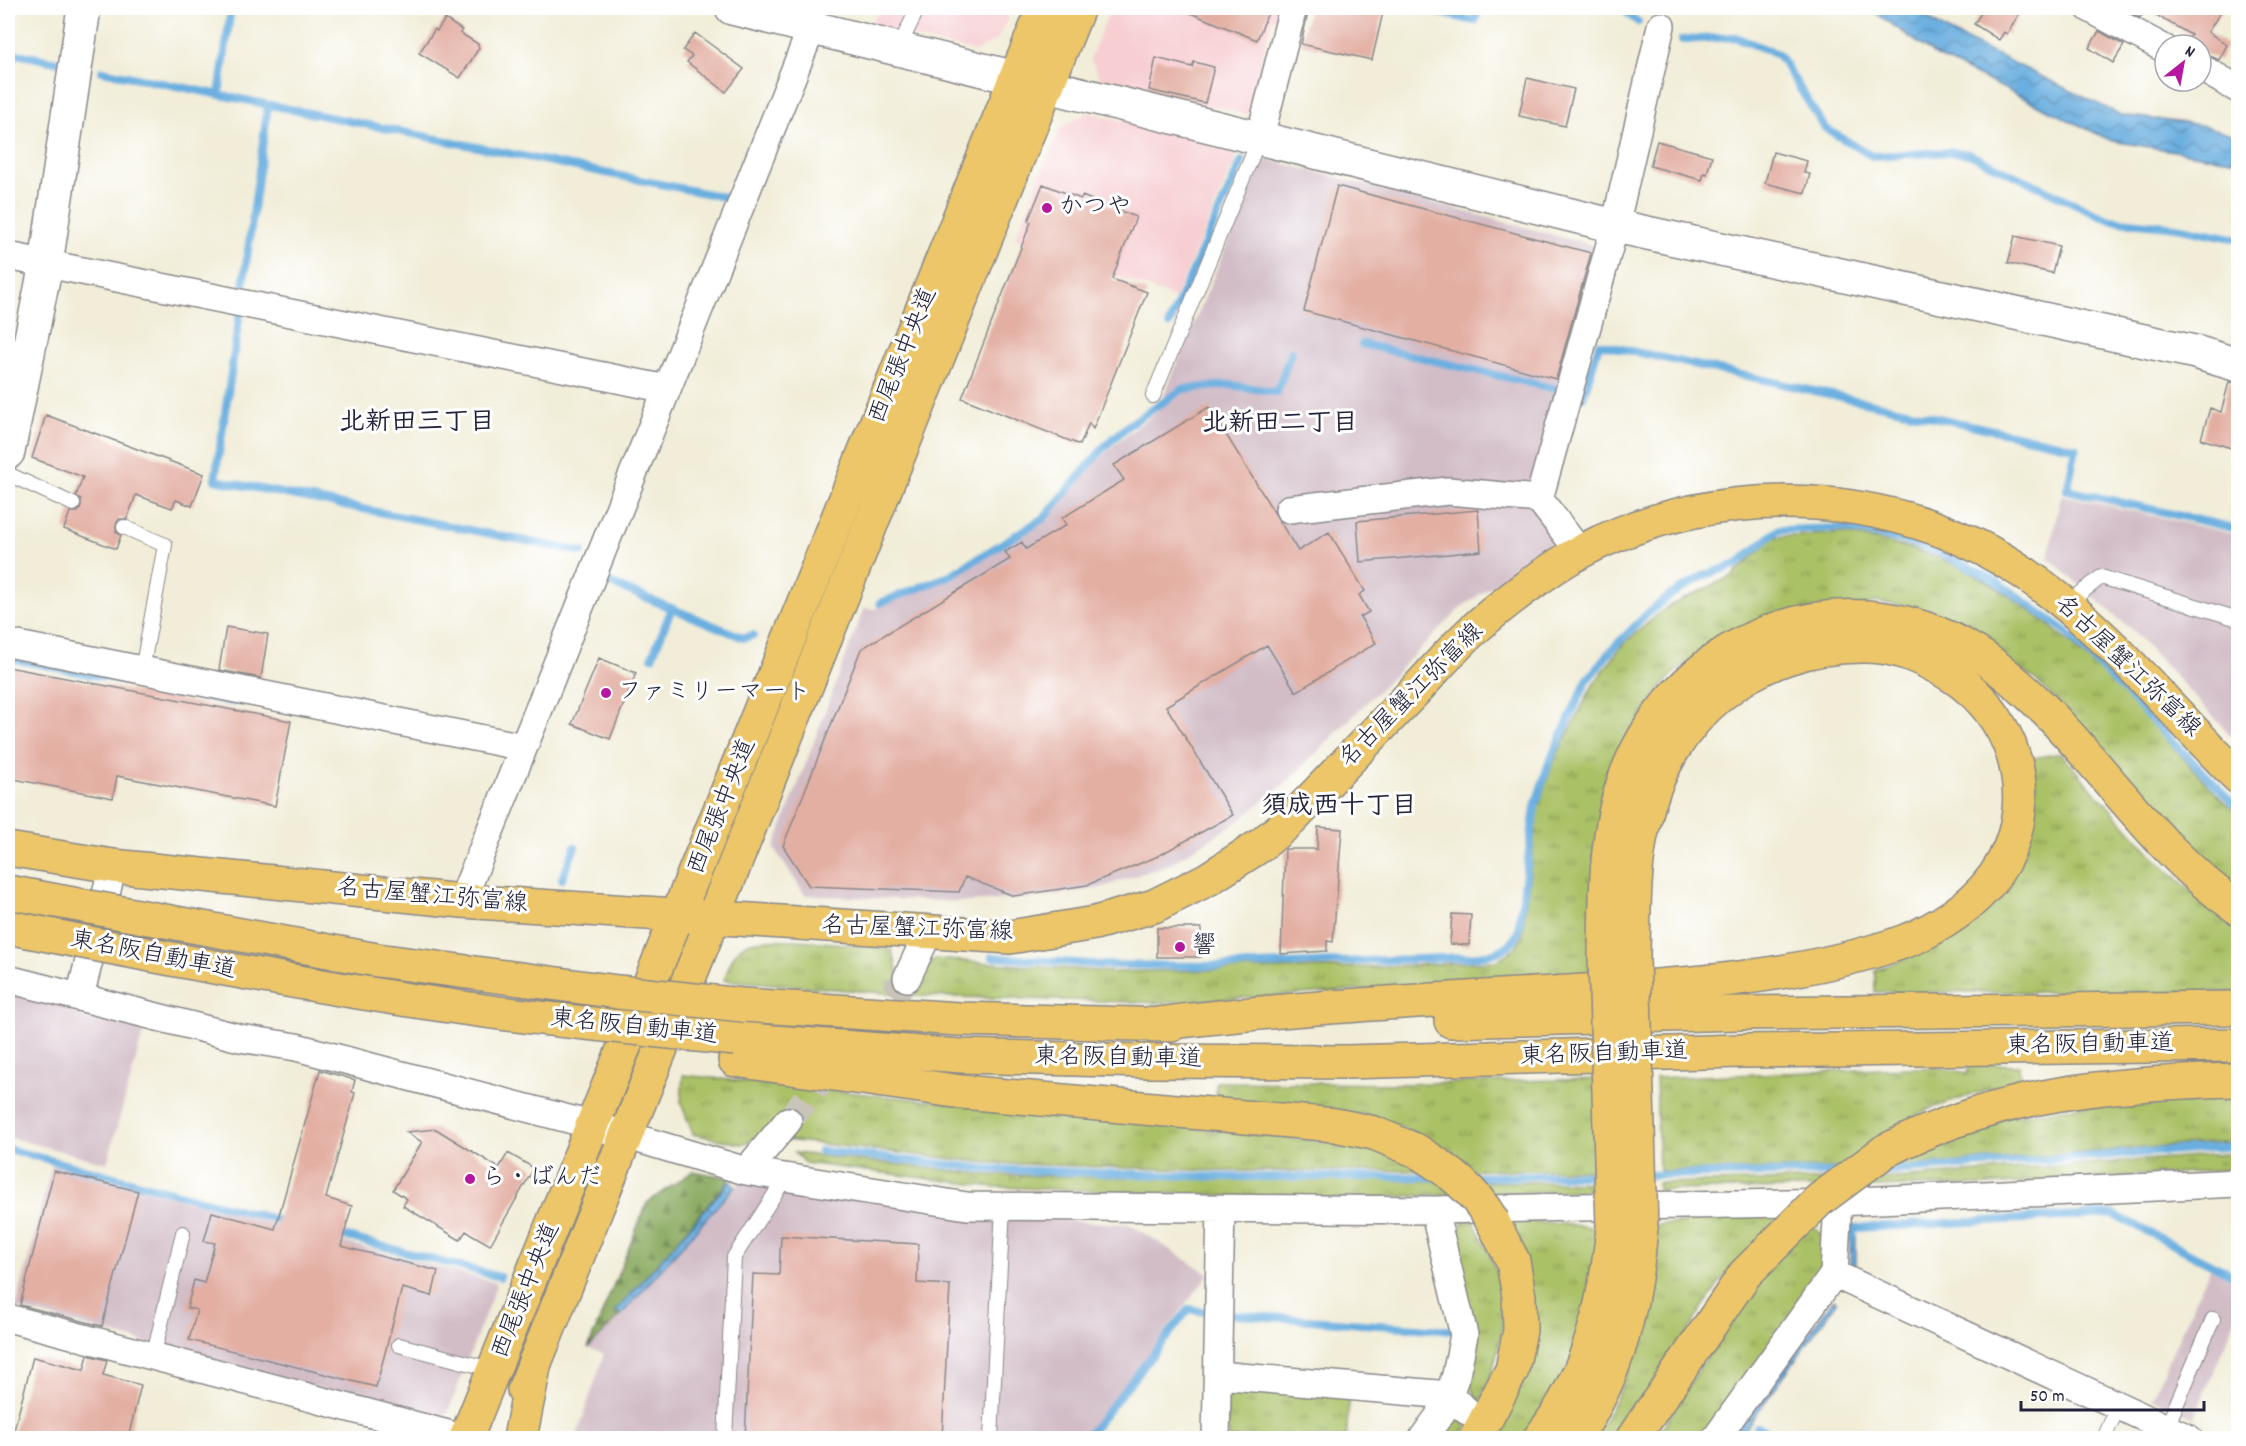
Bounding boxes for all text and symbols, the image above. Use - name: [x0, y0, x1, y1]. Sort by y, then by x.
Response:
- north arrow: [2153, 33, 2213, 93]
- text: N: [2180, 40, 2199, 64]
- place label: かつや: [1059, 191, 1131, 225]
- marker: かつや: [1040, 201, 1054, 215]
- street label: 西尾張中央道: [861, 283, 947, 429]
- district label: 北新田三丁目: [339, 405, 495, 442]
- district label: 北新田二丁目: [1202, 406, 1358, 443]
- street label: 名古屋蟹江弥富線: [2046, 588, 2208, 746]
- street label: 名古屋蟹江弥富線: [1332, 616, 1492, 776]
- place label: ファミリーマート: [618, 676, 810, 710]
- marker: ファミリーマート: [599, 686, 613, 700]
- street label: 西尾張中央道: [680, 734, 766, 880]
- district label: 須成西十丁目: [1261, 789, 1417, 826]
- street label: 名古屋蟹江弥富線: [335, 872, 529, 922]
- street label: 名古屋蟹江弥富線: [820, 910, 1014, 950]
- street label: 東名阪自動車道: [67, 923, 239, 989]
- place label: 響: [1192, 930, 1216, 964]
- marker: 響: [1173, 940, 1187, 954]
- street label: 東名阪自動車道: [549, 1002, 719, 1054]
- street label: 東名阪自動車道: [2006, 1028, 2174, 1064]
- street label: 東名阪自動車道: [1519, 1035, 1689, 1075]
- street label: 東名阪自動車道: [1034, 1041, 1202, 1077]
- place label: ら・ばんだ: [482, 1162, 602, 1196]
- marker: ら・ばんだ: [463, 1172, 477, 1186]
- street label: 西尾張中央道: [484, 1218, 570, 1364]
- scale bar: [2021, 1374, 2204, 1412]
- text: 50 m: [2030, 1385, 2065, 1410]

